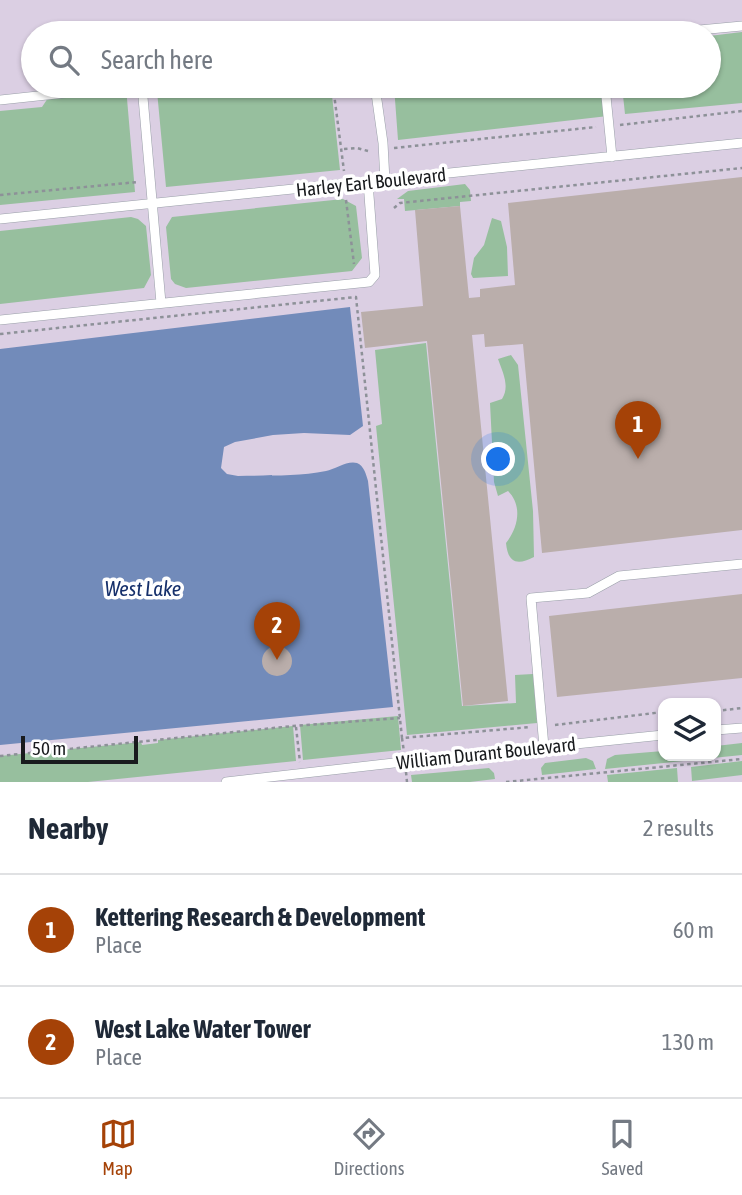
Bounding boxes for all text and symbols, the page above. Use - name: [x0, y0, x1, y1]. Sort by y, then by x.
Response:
- search box: [21, 21, 721, 98]
- icon: search: [45, 41, 83, 79]
- text: Search here: [101, 45, 213, 75]
- street label: Harley Earl Boulevard: [295, 163, 447, 201]
- pin: 1: [615, 401, 661, 459]
- your location: [481, 442, 515, 476]
- water label: West Lake: [105, 576, 181, 600]
- pin: 2: [254, 602, 300, 660]
- map controls: [658, 698, 721, 761]
- button: layers: [658, 698, 721, 761]
- scale bar: [21, 733, 138, 765]
- street label: William Durant Boulevard: [395, 733, 577, 773]
- text: 50 m: [32, 737, 66, 759]
- text: Nearby: [28, 811, 108, 845]
- text: 2 results: [643, 815, 714, 841]
- text: Kettering Research & Development: [95, 902, 425, 932]
- text: 1: [46, 917, 56, 943]
- text: 60 m: [673, 917, 714, 943]
- text: Place: [95, 932, 142, 958]
- text: West Lake Water Tower: [95, 1014, 311, 1044]
- text: 2: [46, 1029, 56, 1055]
- text: 130 m: [662, 1029, 714, 1055]
- text: Place: [95, 1044, 142, 1070]
- tab: Map: [99, 1115, 137, 1179]
- tab: Directions: [334, 1115, 404, 1179]
- tab: Saved: [601, 1115, 643, 1179]

